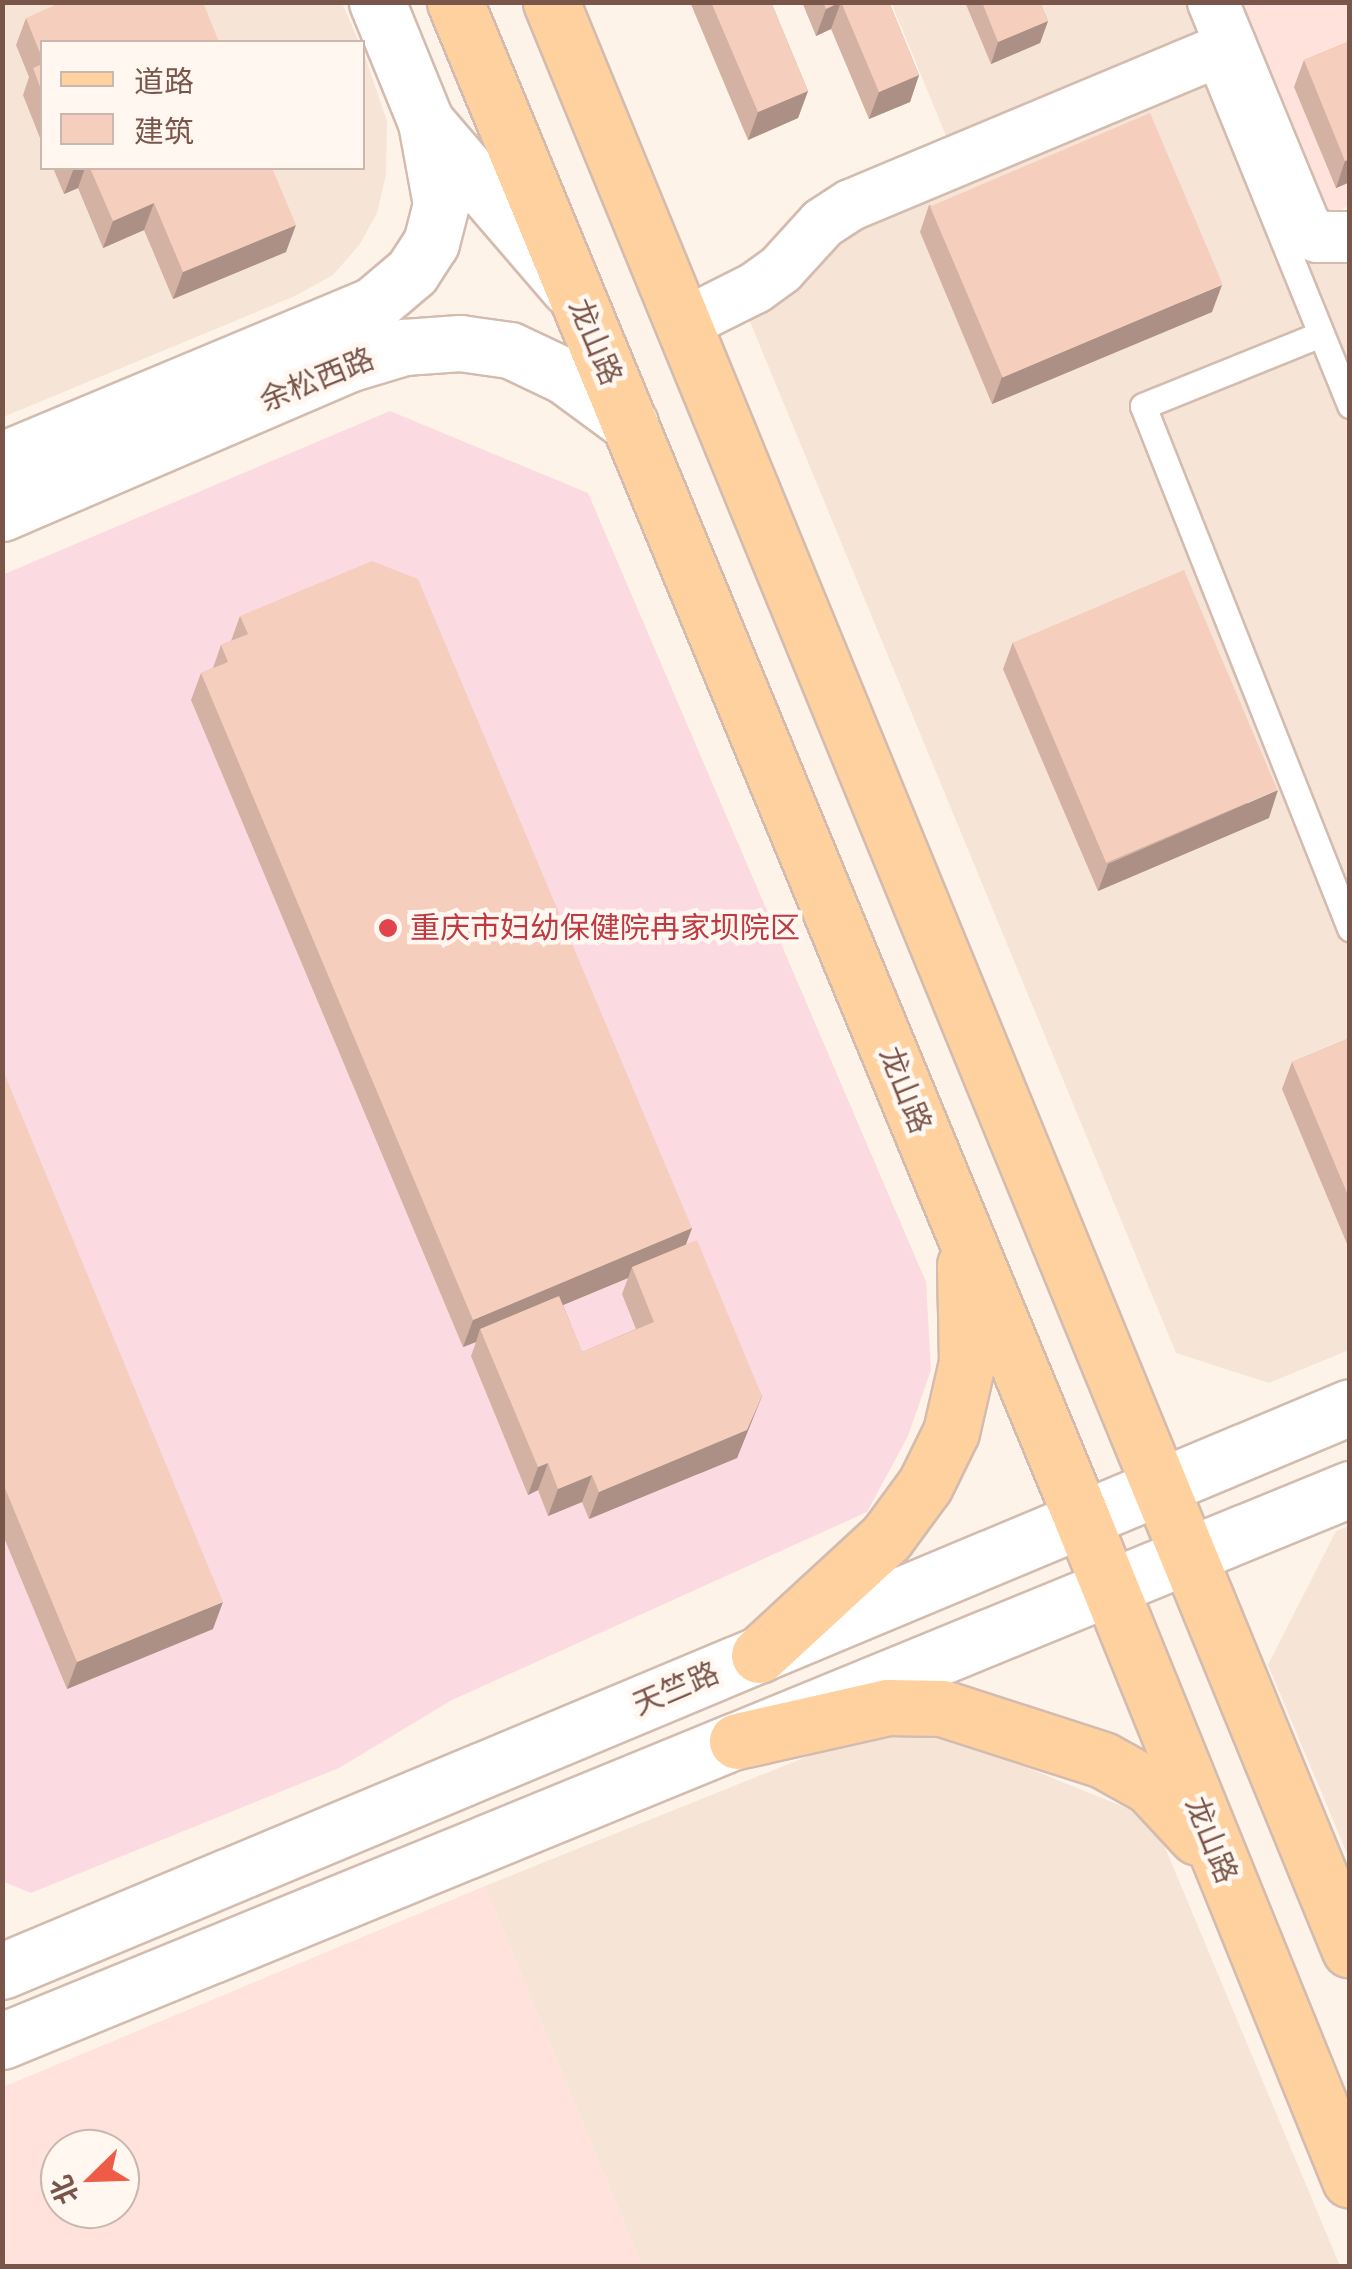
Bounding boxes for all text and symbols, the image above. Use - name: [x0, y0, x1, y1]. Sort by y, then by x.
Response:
- legend: [40, 40, 365, 170]
- text: 道路: [134, 63, 194, 100]
- text: 建筑: [134, 113, 194, 150]
- street label: 龙山路: [561, 294, 629, 390]
- street label: 余松西路: [255, 341, 379, 419]
- place label: 重庆市妇幼保健院冉家坝院区: [410, 910, 800, 946]
- marker: 重庆市妇幼保健院冉家坝院区: [375, 915, 401, 941]
- street label: 龙山路: [871, 1042, 939, 1138]
- street label: 天竺路: [628, 1655, 724, 1723]
- street label: 龙山路: [1177, 1792, 1245, 1888]
- north arrow: [40, 2129, 140, 2229]
- text: 北: [43, 2170, 85, 2209]

